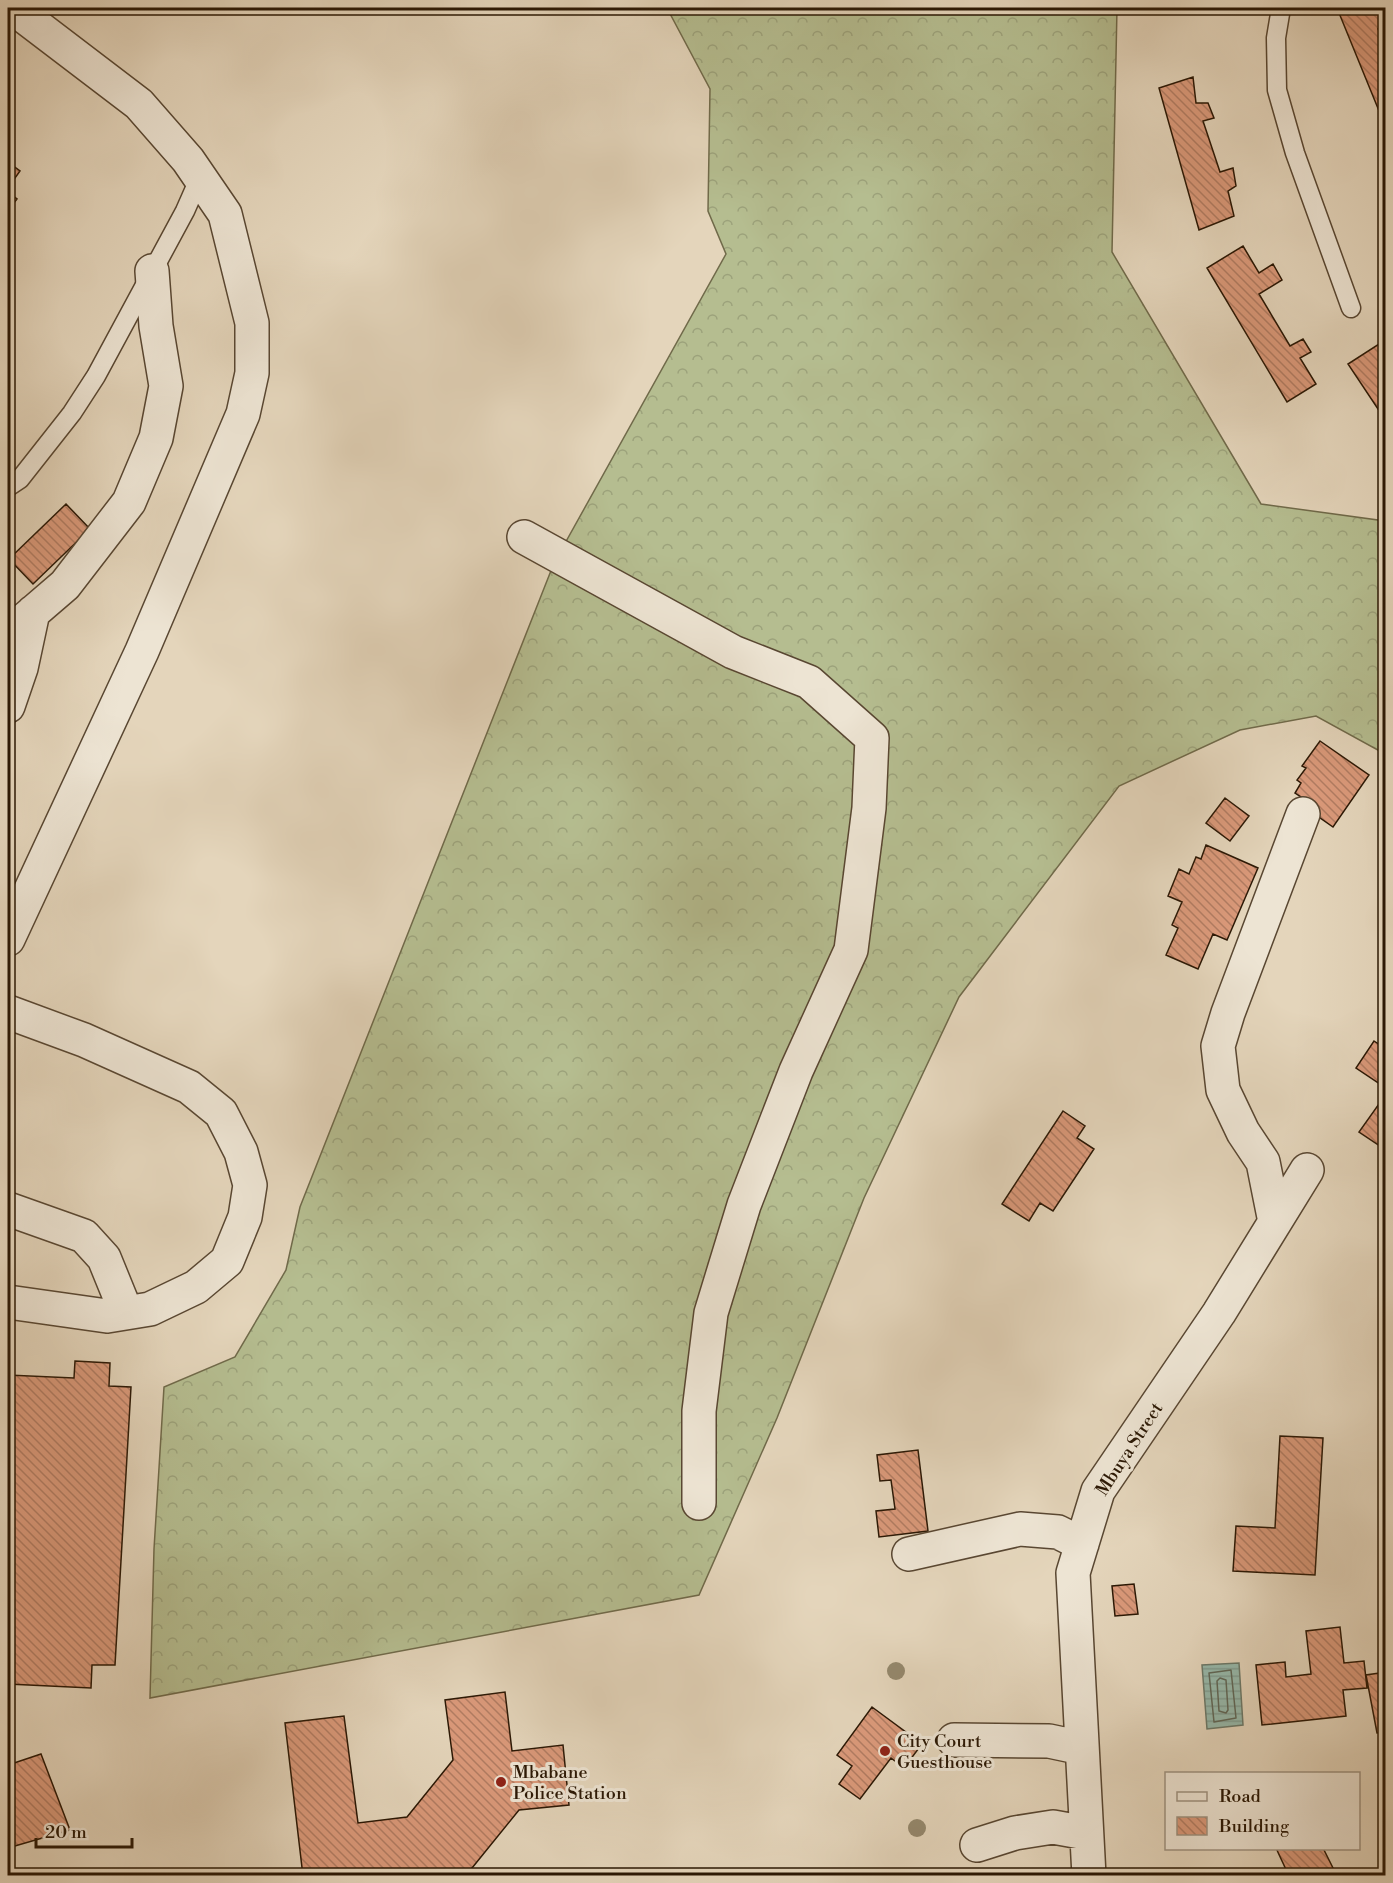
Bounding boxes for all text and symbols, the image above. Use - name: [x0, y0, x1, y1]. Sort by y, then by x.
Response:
- street label: Mbuya Street: [1091, 1398, 1168, 1500]
- place label: City Court Guesthouse: [897, 1730, 992, 1774]
- marker: City Court Guesthouse: [878, 1744, 892, 1758]
- place label: Mbabane Police Station: [513, 1761, 627, 1805]
- legend: [1165, 1772, 1360, 1850]
- marker: Mbabane Police Station: [494, 1775, 508, 1789]
- text: Road: [1219, 1785, 1262, 1808]
- scale bar: [36, 1811, 132, 1849]
- text: Building: [1218, 1815, 1290, 1838]
- text: 20 m: [45, 1821, 87, 1844]

